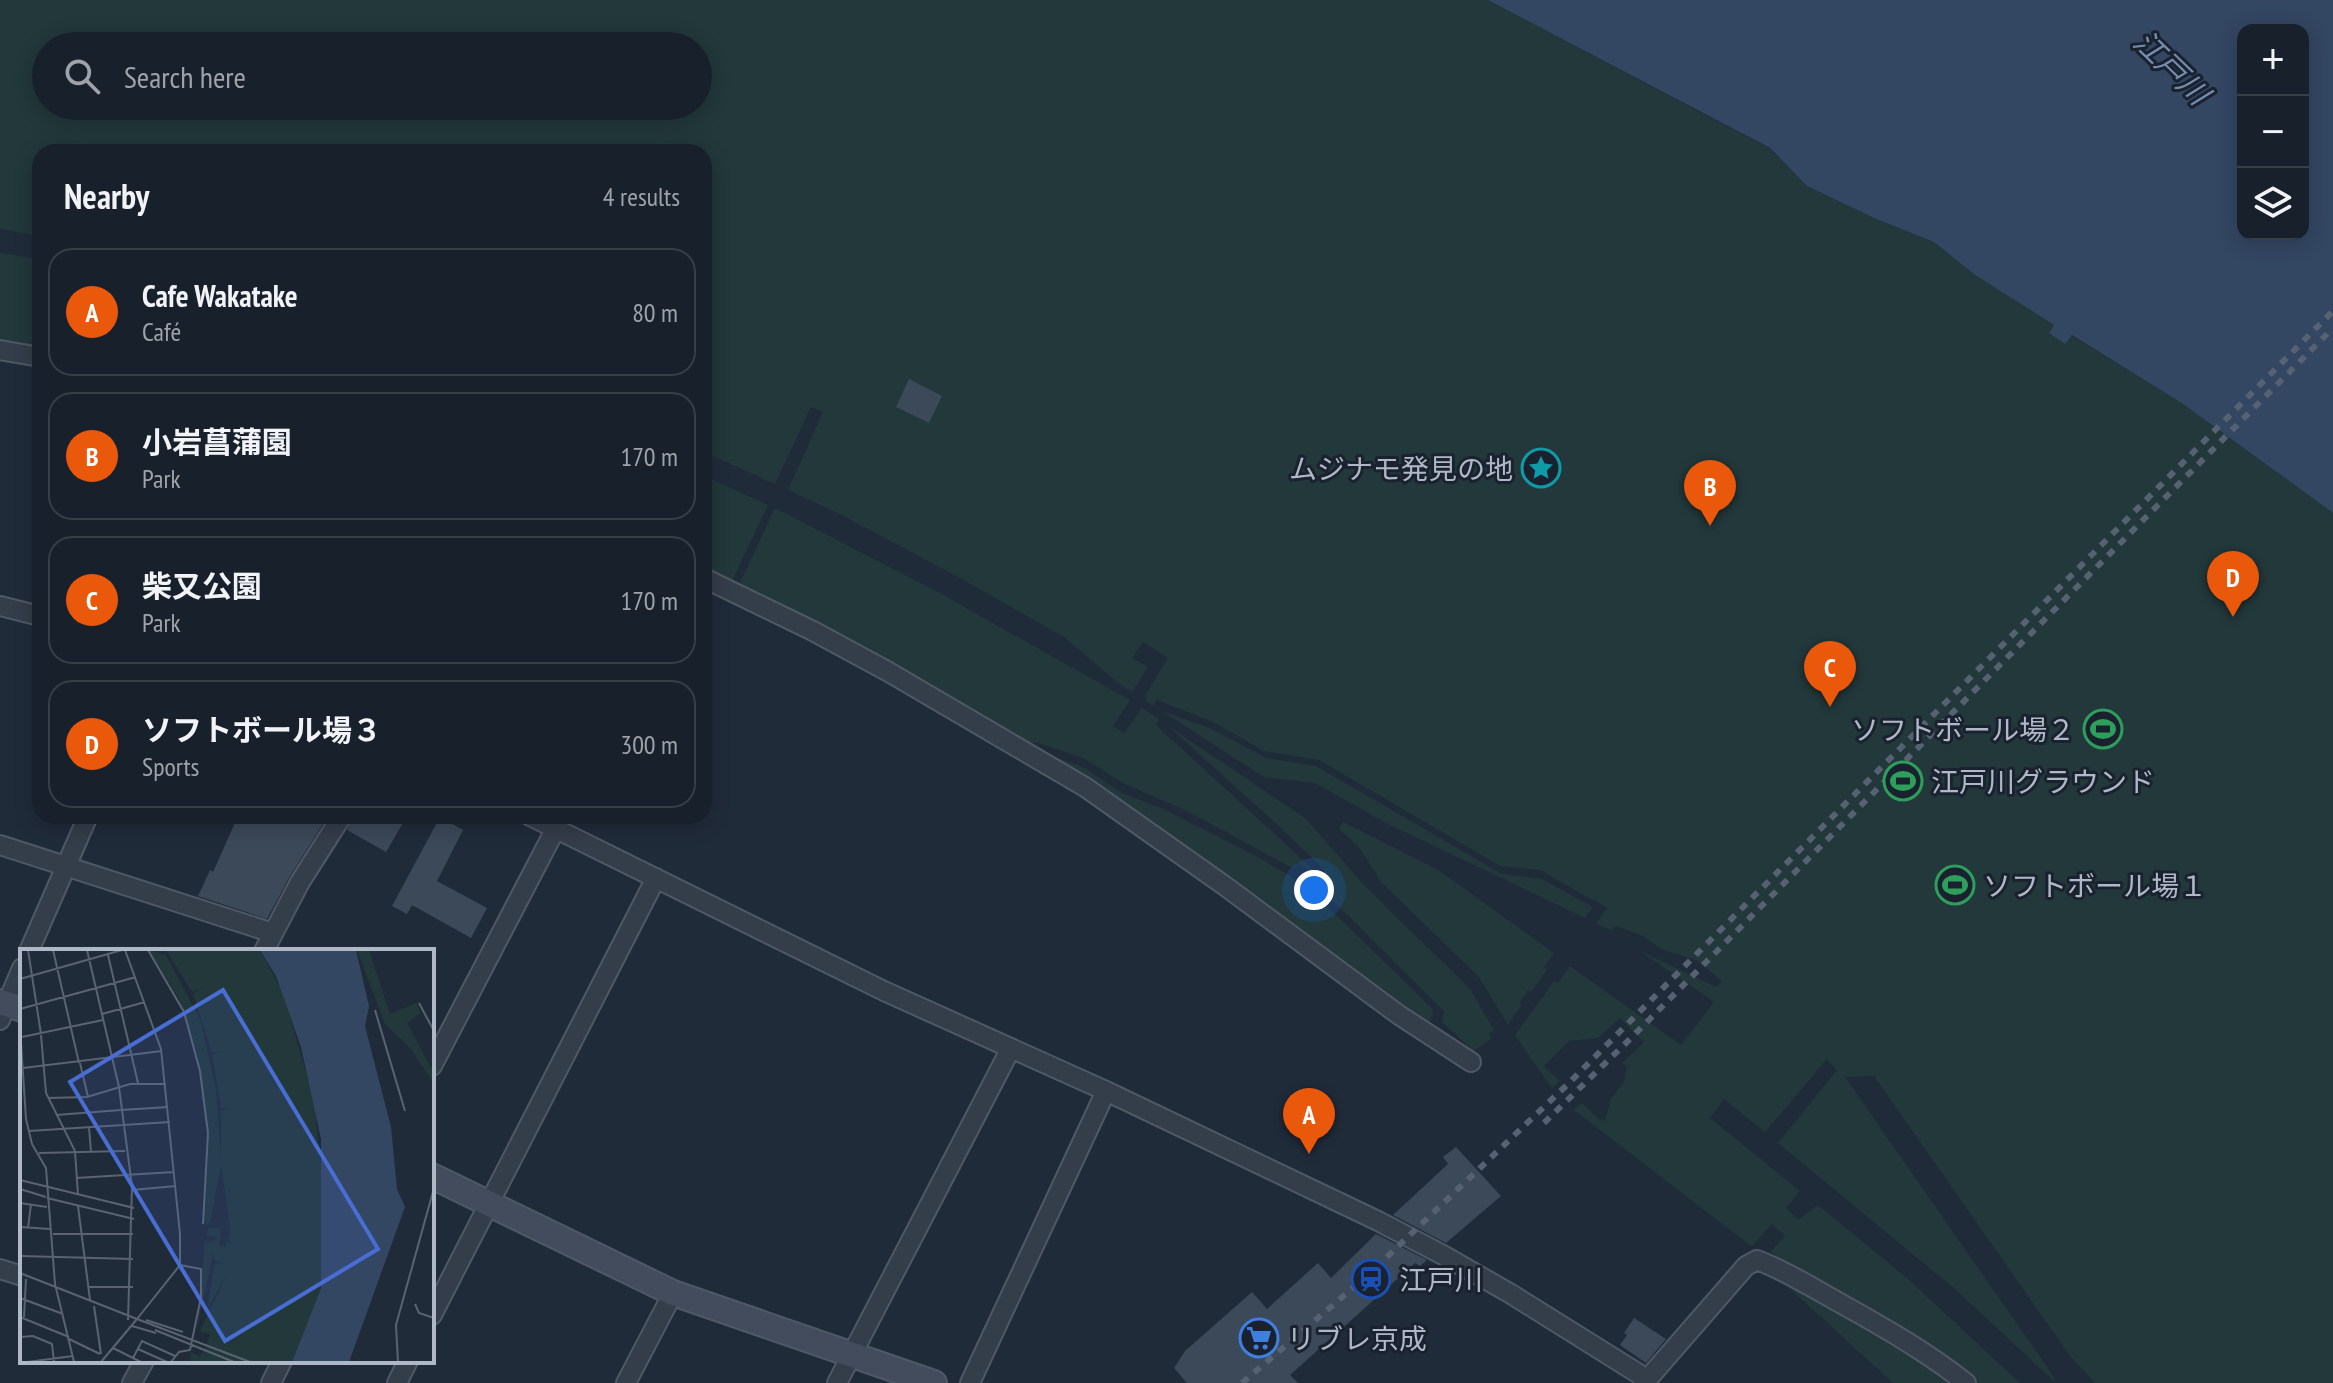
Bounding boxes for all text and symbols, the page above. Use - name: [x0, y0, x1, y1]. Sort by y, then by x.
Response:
- water label: 江戸川: [2126, 22, 2220, 114]
- map controls: [2237, 24, 2309, 240]
- button: +: [2237, 24, 2309, 96]
- search box: [32, 32, 712, 120]
- icon: search: [60, 54, 104, 98]
- text: Search here: [124, 57, 246, 96]
- button: −: [2237, 96, 2309, 168]
- button: layers: [2237, 168, 2309, 240]
- text: Nearby: [64, 174, 149, 218]
- text: 4 results: [603, 180, 680, 213]
- text: Cafe Wakatake: [142, 276, 298, 315]
- text: A: [85, 296, 99, 329]
- text: 80 m: [632, 296, 678, 329]
- text: Café: [142, 315, 181, 348]
- text: 小岩菖蒲園: [142, 422, 292, 461]
- text: B: [86, 440, 98, 473]
- text: 170 m: [620, 440, 678, 473]
- place icon: ムジナモ発見の地: [1520, 447, 1562, 489]
- place label: ムジナモ発見の地: [1289, 450, 1513, 487]
- pin: B: [1684, 460, 1736, 526]
- text: Park: [142, 462, 181, 495]
- pin: D: [2207, 551, 2259, 617]
- text: 柴又公園: [142, 566, 262, 605]
- text: C: [86, 584, 98, 617]
- text: 170 m: [620, 584, 678, 617]
- text: Park: [142, 606, 181, 639]
- pin: C: [1804, 641, 1856, 707]
- sports icon: ソフトボール場２: [2082, 708, 2124, 750]
- text: ソフトボール場３: [142, 710, 382, 749]
- place label: ソフトボール場２: [1851, 711, 2075, 748]
- text: D: [85, 728, 99, 761]
- text: 300 m: [620, 728, 678, 761]
- text: Sports: [142, 750, 199, 783]
- sports icon: 江戸川グラウンド: [1882, 760, 1924, 802]
- place label: 江戸川グラウンド: [1931, 763, 2155, 800]
- sports icon: ソフトボール場１: [1934, 864, 1976, 906]
- place label: ソフトボール場１: [1983, 867, 2207, 904]
- your location: [1294, 870, 1334, 910]
- inset map: [20, 949, 434, 1363]
- pin: A: [1283, 1088, 1335, 1154]
- station icon: 江戸川: [1350, 1258, 1392, 1300]
- place label: 江戸川: [1399, 1261, 1483, 1298]
- supermarket icon: リブレ京成: [1238, 1317, 1280, 1359]
- place label: リブレ京成: [1287, 1320, 1427, 1357]

